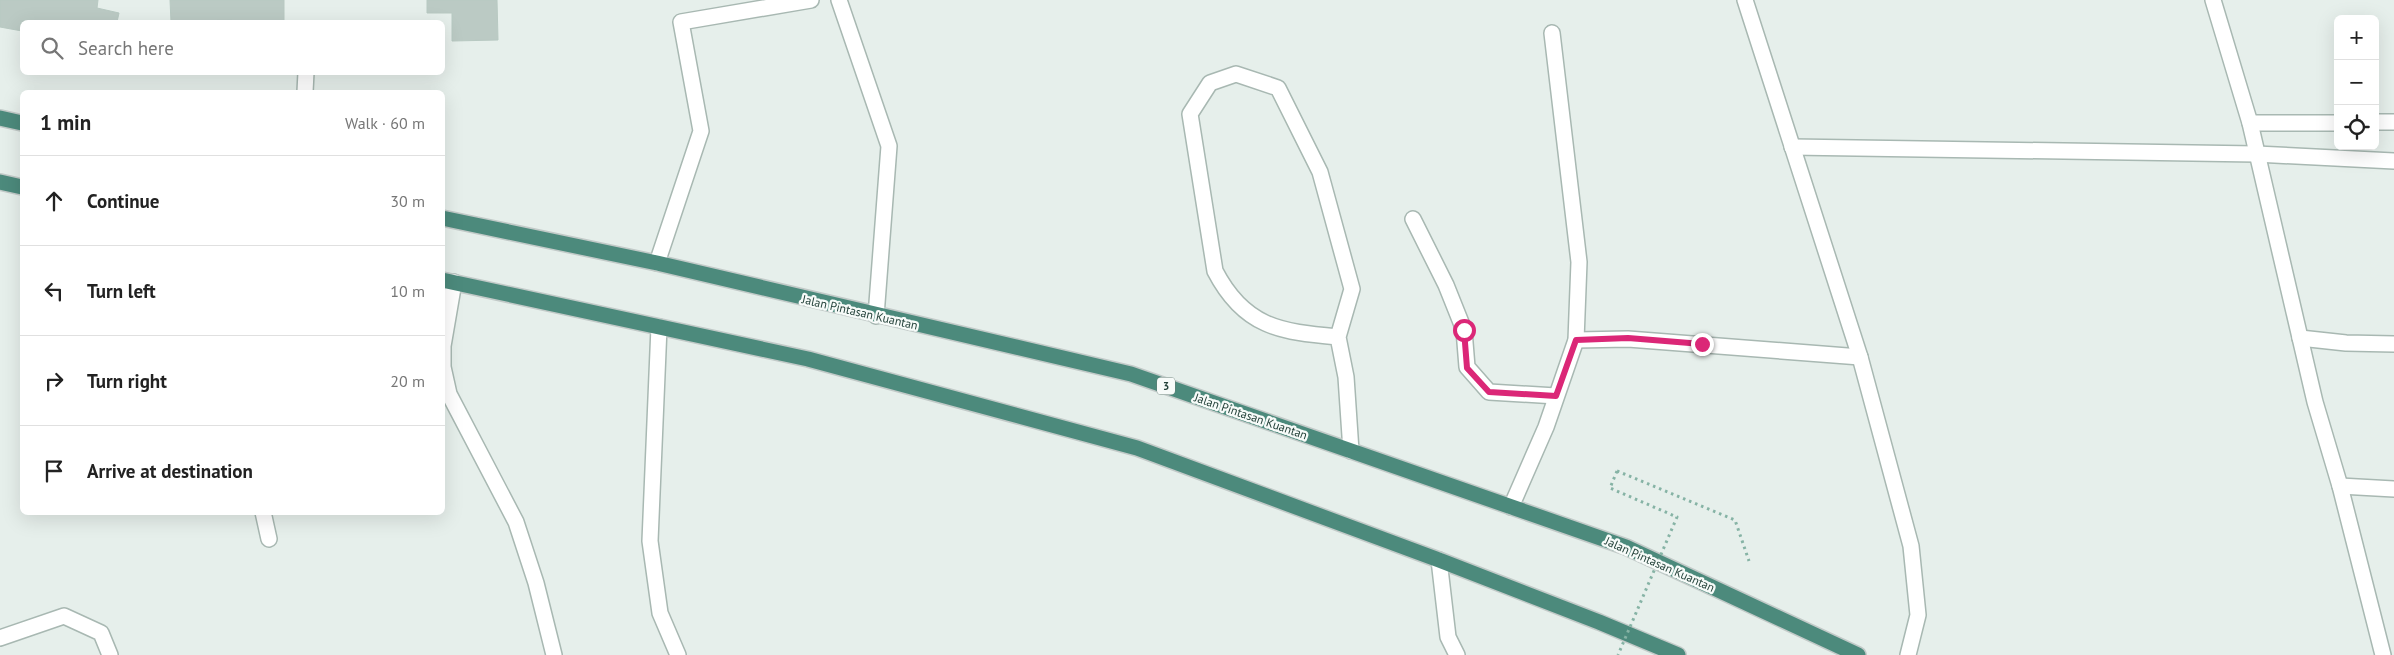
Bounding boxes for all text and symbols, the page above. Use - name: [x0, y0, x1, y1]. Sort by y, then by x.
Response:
- map controls: [2334, 15, 2379, 150]
- button: +: [2334, 15, 2379, 60]
- search box: [20, 20, 445, 75]
- icon: search: [38, 34, 66, 62]
- text: Search here: [78, 36, 174, 60]
- button: −: [2334, 60, 2379, 105]
- button: locate: [2334, 105, 2379, 150]
- text: 1 min: [40, 109, 91, 136]
- text: Walk · 60 m: [345, 113, 425, 133]
- icon: ahead: [40, 187, 68, 215]
- text: Continue: [87, 189, 159, 213]
- text: 30 m: [390, 191, 425, 211]
- icon: left: [40, 277, 68, 305]
- text: Turn left: [87, 279, 156, 303]
- text: 10 m: [390, 281, 425, 301]
- street label: Jalan Pintasan Kuantan: [800, 291, 919, 333]
- route start: [1453, 319, 1476, 342]
- route end: [1691, 333, 1714, 356]
- icon: right: [40, 367, 68, 395]
- text: Turn right: [87, 369, 167, 393]
- text: 20 m: [390, 371, 425, 391]
- road number: 3: [1157, 378, 1175, 394]
- street label: Jalan Pintasan Kuantan: [1192, 389, 1309, 442]
- icon: arrive: [40, 457, 68, 485]
- text: Arrive at destination: [87, 459, 253, 483]
- street label: Jalan Pintasan Kuantan: [1602, 533, 1717, 595]

